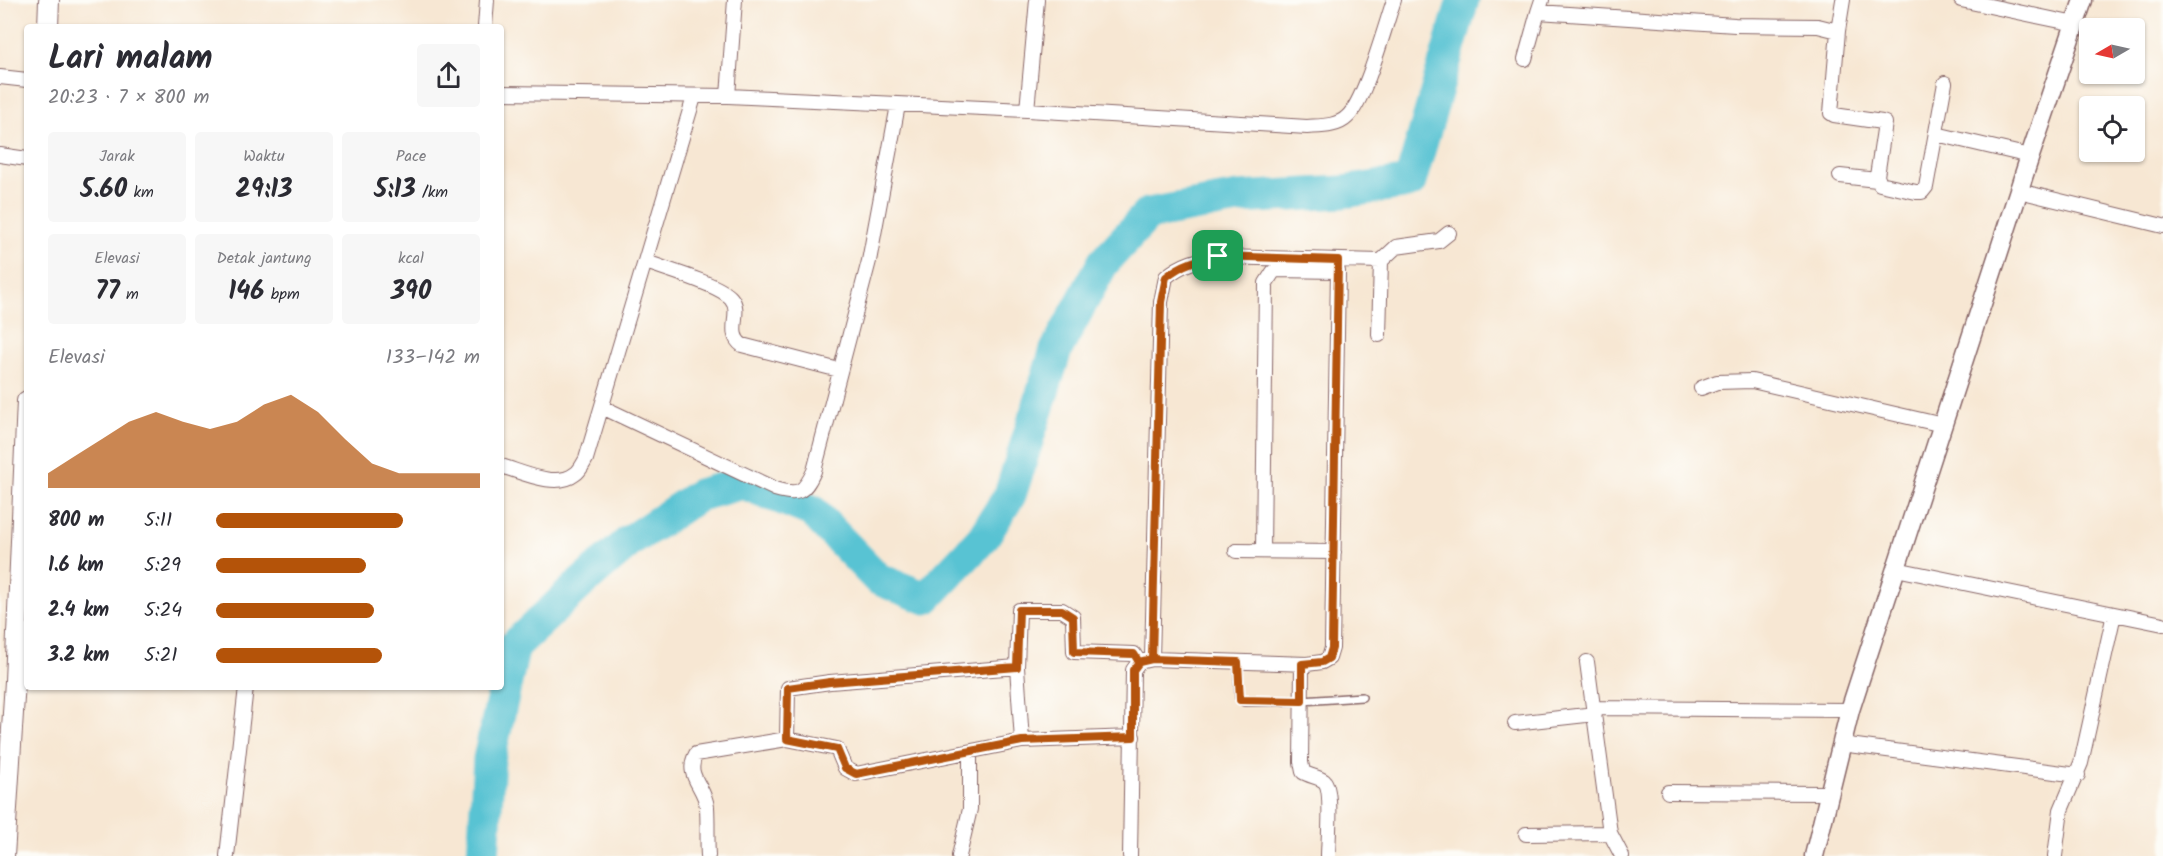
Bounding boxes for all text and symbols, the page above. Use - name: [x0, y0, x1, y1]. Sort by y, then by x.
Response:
- north arrow: [2079, 18, 2145, 84]
- map controls: [2079, 18, 2145, 162]
- text: Lari malam: [48, 33, 213, 86]
- button: share: [417, 44, 480, 107]
- text: 20:23 · 7 × 800 m: [48, 82, 209, 114]
- button: locate: [2079, 96, 2145, 162]
- text: Jarak: [99, 144, 135, 169]
- text: Waktu: [243, 144, 285, 169]
- text: Pace: [396, 144, 426, 169]
- text: 5.60: [80, 169, 127, 211]
- text: 29:13: [236, 169, 292, 211]
- text: 5:13: [374, 169, 416, 211]
- text: km: [127, 180, 154, 205]
- text: /km: [416, 180, 448, 205]
- pin: [1192, 230, 1243, 281]
- icon: arrive: [1201, 239, 1234, 272]
- text: Elevasi: [94, 246, 140, 271]
- text: Detak jantung: [216, 246, 312, 271]
- text: kcal: [398, 246, 424, 271]
- text: 77: [95, 271, 120, 313]
- text: 146: [228, 271, 264, 313]
- text: 390: [391, 271, 431, 313]
- text: m: [120, 282, 139, 307]
- text: bpm: [264, 282, 300, 307]
- text: Elevasi: [48, 342, 105, 374]
- text: 133–142 m: [386, 342, 480, 374]
- text: 800 m: [48, 505, 104, 537]
- text: 5:11: [144, 505, 172, 537]
- text: 1.6 km: [48, 550, 104, 582]
- text: 5:29: [144, 550, 181, 582]
- text: 2.4 km: [48, 595, 109, 627]
- text: 5:24: [144, 595, 182, 627]
- text: 3.2 km: [48, 640, 109, 672]
- text: 5:21: [144, 640, 178, 672]

